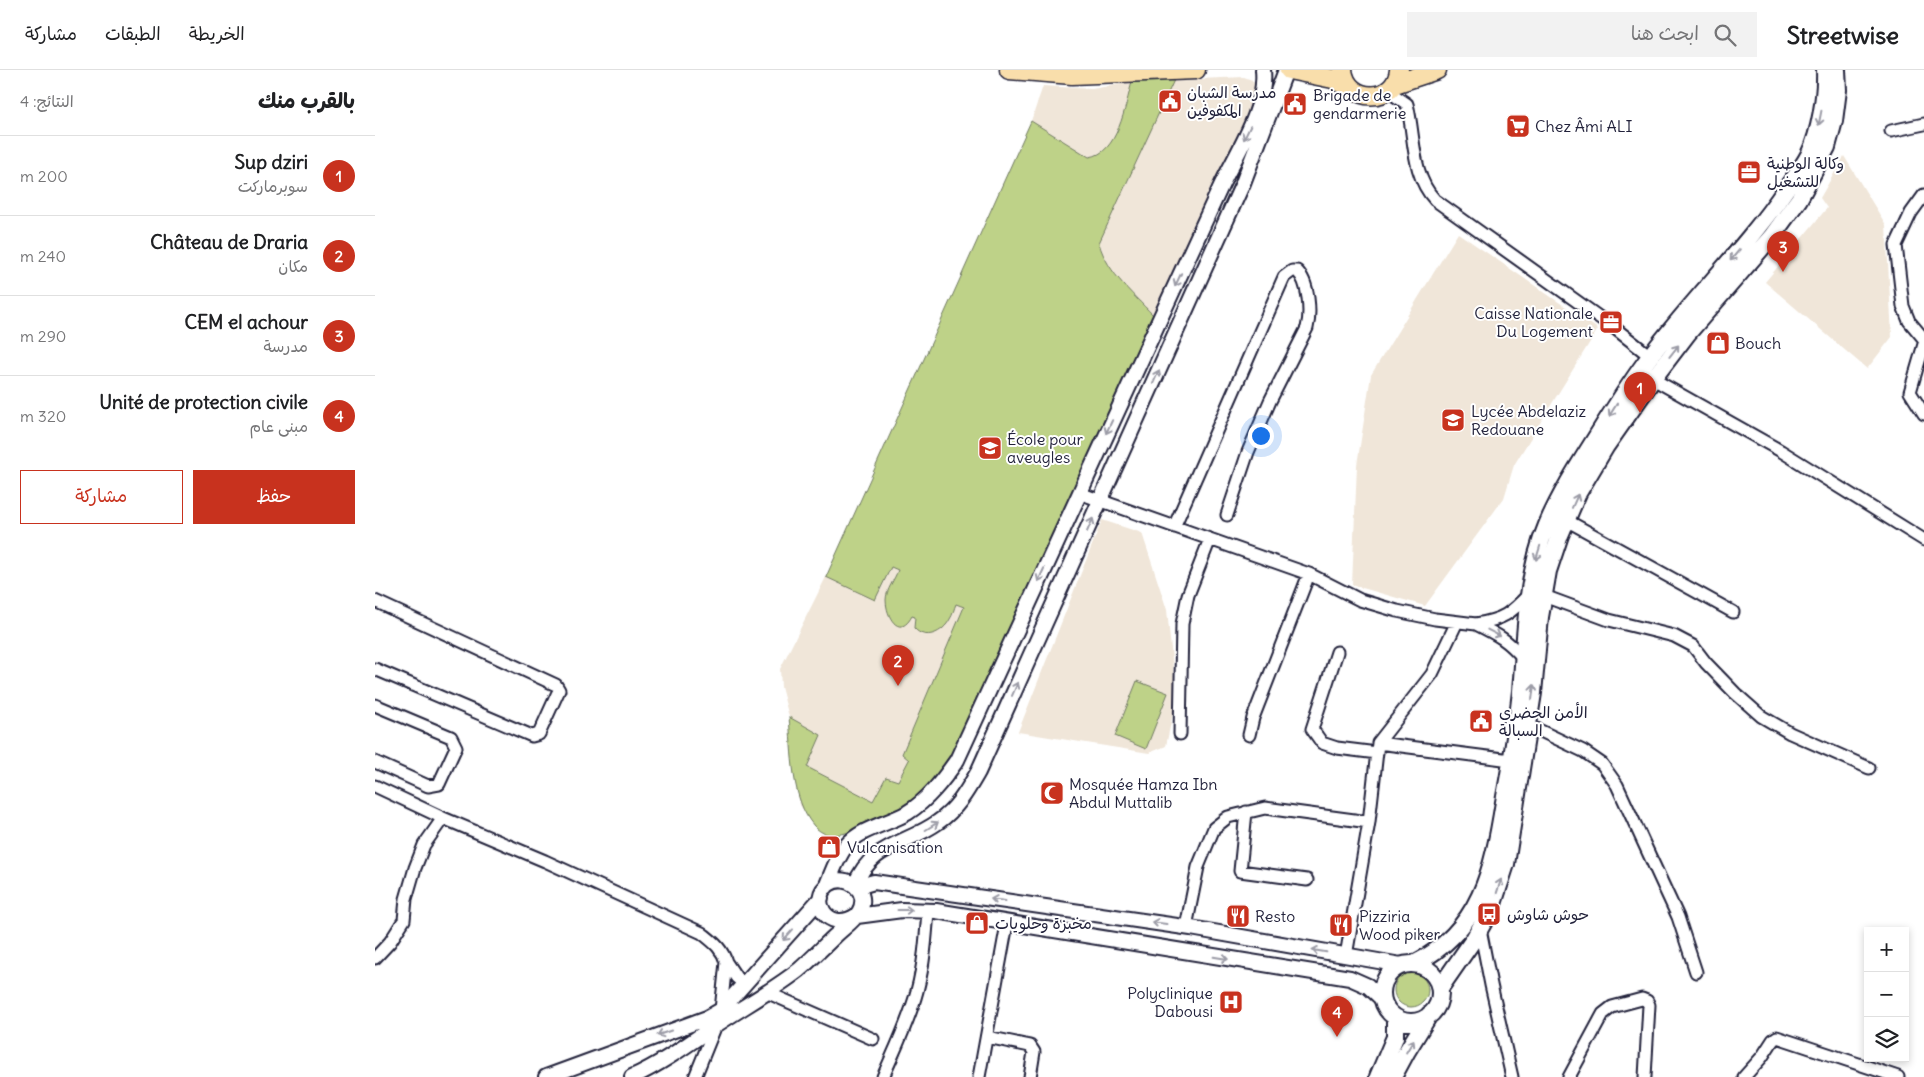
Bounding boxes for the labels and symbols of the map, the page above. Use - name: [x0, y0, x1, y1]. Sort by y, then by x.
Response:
- place label: مدرسة الشبان المكفوفين: [1187, 82, 1276, 121]
- place label: Brigade de gendarmerie: [1313, 85, 1406, 123]
- public building icon: مدرسة الشبان المكفوفين: [1157, 88, 1183, 114]
- public building icon: Brigade de gendarmerie: [1282, 91, 1308, 117]
- one-way arrow: [1814, 110, 1824, 126]
- supermarket icon: Chez Âmi ALI: [1505, 113, 1531, 139]
- place label: Chez Âmi ALI: [1535, 116, 1633, 136]
- one-way arrow: [1241, 125, 1251, 140]
- place label: وكالة الوطنية للتشغيل: [1767, 153, 1844, 191]
- office icon: وكالة الوطنية للتشغيل: [1736, 159, 1762, 185]
- pin: 3: [1767, 231, 1799, 272]
- one-way arrow: [1729, 248, 1741, 261]
- one-way arrow: [1172, 272, 1182, 287]
- place label: Caisse Nationale Du Logement: [1474, 303, 1594, 341]
- office icon: Caisse Nationale Du Logement: [1598, 309, 1624, 335]
- shop icon: Bouch: [1705, 330, 1731, 356]
- place label: Bouch: [1735, 333, 1781, 353]
- one-way arrow: [1669, 345, 1680, 358]
- one-way arrow: [1152, 370, 1161, 385]
- pin: 1: [1624, 372, 1656, 413]
- place label: Lycée Abdelaziz Redouane: [1471, 401, 1587, 439]
- one-way arrow: [1608, 402, 1618, 416]
- school or university icon: Lycée Abdelaziz Redouane: [1440, 407, 1466, 433]
- one-way arrow: [1104, 419, 1114, 434]
- your location: [1248, 423, 1274, 449]
- place label: École pour aveugles: [1007, 429, 1084, 467]
- school or university icon: École pour aveugles: [977, 435, 1003, 461]
- one-way arrow: [1570, 493, 1580, 508]
- one-way arrow: [1085, 518, 1095, 533]
- one-way arrow: [1533, 545, 1543, 561]
- one-way arrow: [1036, 567, 1046, 582]
- one-way arrow: [1487, 628, 1502, 638]
- pin: 2: [882, 645, 914, 686]
- one-way arrow: [1011, 682, 1021, 697]
- one-way arrow: [1528, 684, 1538, 700]
- place label: الأمن الحضري السبالة: [1499, 702, 1588, 740]
- public building icon: الأمن الحضري السبالة: [1468, 708, 1494, 734]
- place label: Mosquée Hamza Ibn Abdul Muttalib: [1069, 774, 1218, 812]
- mosque icon: Mosquée Hamza Ibn Abdul Muttalib: [1039, 780, 1065, 806]
- one-way arrow: [925, 820, 939, 830]
- shop icon: Vulcanisation: [816, 834, 842, 860]
- place label: Vulcanisation: [847, 837, 943, 857]
- one-way arrow: [1495, 879, 1504, 895]
- one-way arrow: [990, 894, 1006, 904]
- bus stop icon: حوش شاوش: [1476, 901, 1502, 927]
- restaurant icon: Resto: [1225, 903, 1251, 929]
- place label: حوش شاوش: [1507, 904, 1589, 925]
- one-way arrow: [896, 905, 913, 915]
- place label: Resto: [1255, 906, 1295, 926]
- place label: Pizziria Wood piker: [1359, 906, 1441, 944]
- shop icon: مخبزة وحلويات: [964, 910, 990, 936]
- restaurant icon: Pizziria Wood piker: [1328, 912, 1354, 938]
- place label: مخبزة وحلويات: [995, 913, 1092, 934]
- one-way arrow: [1151, 918, 1167, 928]
- one-way arrow: [783, 928, 794, 941]
- one-way arrow: [1311, 945, 1327, 955]
- one-way arrow: [1213, 953, 1229, 963]
- place label: Polyclinique Dabousi: [1127, 983, 1213, 1021]
- hospital icon: Polyclinique Dabousi: [1218, 989, 1244, 1015]
- pin: 4: [1321, 996, 1353, 1037]
- one-way arrow: [657, 1029, 673, 1039]
- one-way arrow: [1405, 1039, 1415, 1053]

